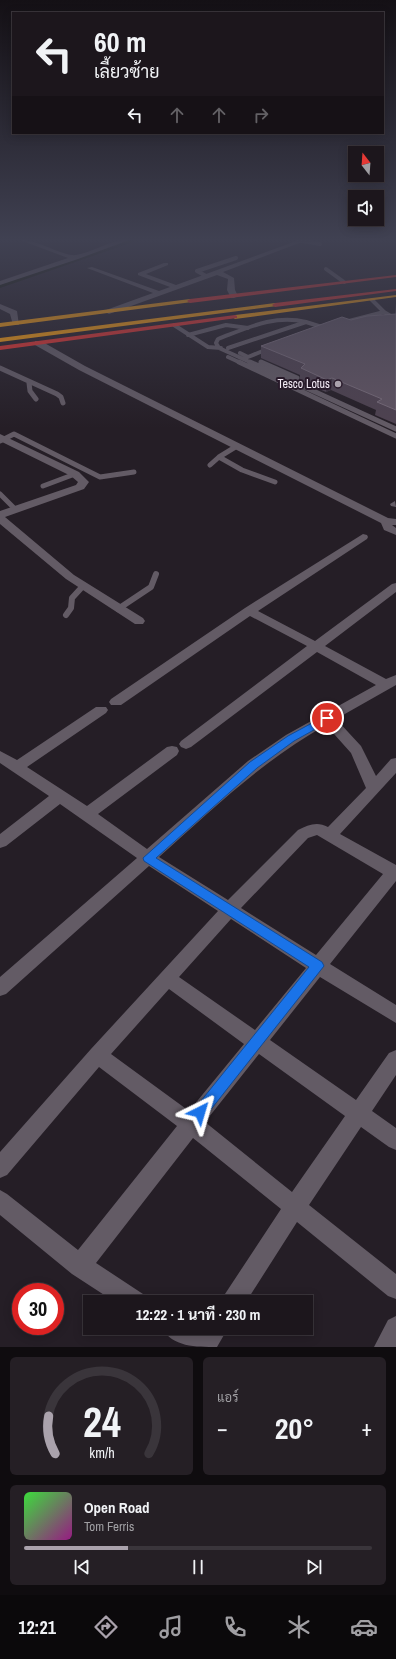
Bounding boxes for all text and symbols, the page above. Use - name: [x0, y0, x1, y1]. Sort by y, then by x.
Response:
- text: 60 m: [94, 23, 146, 61]
- icon: left: [28, 28, 80, 80]
- text: เลี้ยวซ้าย: [94, 59, 160, 84]
- icon: left: [124, 104, 146, 126]
- icon: ahead: [166, 104, 188, 126]
- icon: ahead: [208, 104, 230, 126]
- icon: right: [250, 104, 272, 126]
- north arrow: [348, 146, 384, 182]
- map controls: [348, 146, 384, 226]
- button: sound: [348, 190, 384, 226]
- place label: Tesco Lotus: [277, 376, 330, 392]
- marker: Tesco Lotus: [333, 379, 343, 389]
- pin: [310, 701, 344, 735]
- icon: arrive: [316, 707, 338, 729]
- position arrow: [179, 1091, 221, 1133]
- speed limit sign: 30: [12, 1283, 64, 1335]
- text: 12:22 · 1 นาที · 230 m: [136, 1304, 260, 1325]
- text: แอร์: [217, 1389, 238, 1406]
- text: 24: [83, 1394, 120, 1450]
- text: 20°: [275, 1408, 314, 1448]
- text: −: [217, 1413, 228, 1443]
- text: +: [361, 1413, 372, 1443]
- text: km/h: [89, 1443, 114, 1462]
- text: Open Road: [84, 1497, 150, 1518]
- text: Tom Ferris: [84, 1518, 134, 1535]
- icon: previous: [71, 1556, 93, 1578]
- icon: pause: [187, 1556, 209, 1578]
- icon: next: [303, 1556, 325, 1578]
- icon: directions: [92, 1613, 120, 1641]
- icon: music: [157, 1613, 185, 1641]
- icon: phone: [221, 1613, 249, 1641]
- icon: climate: [285, 1613, 313, 1641]
- icon: car: [350, 1613, 378, 1641]
- text: 12:21: [18, 1615, 56, 1640]

